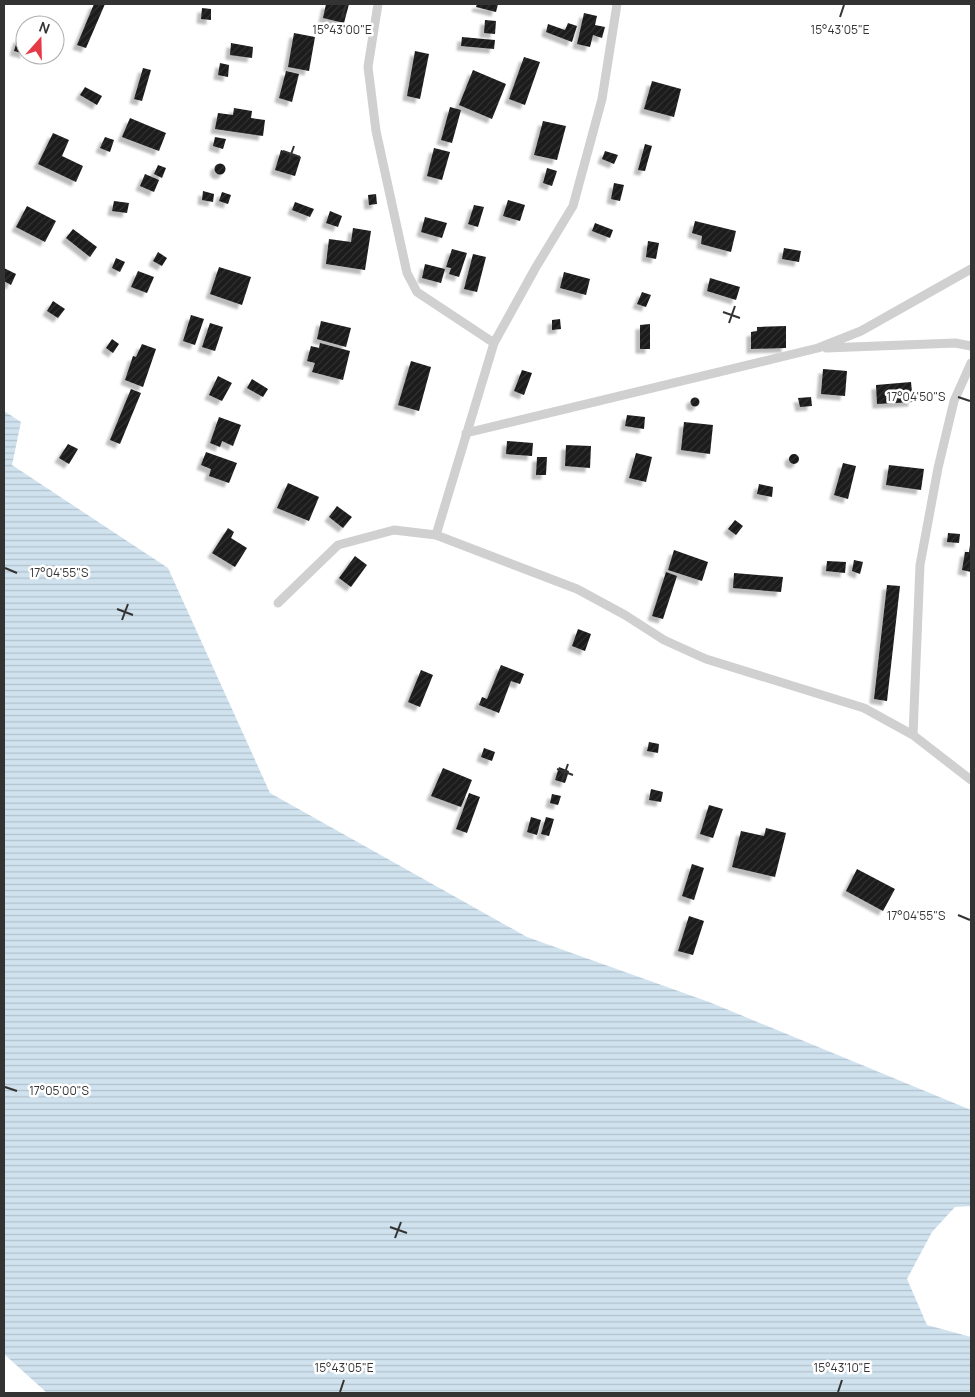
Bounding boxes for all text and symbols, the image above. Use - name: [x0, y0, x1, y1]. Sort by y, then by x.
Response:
- north arrow: [15, 15, 65, 65]
- text: N: [37, 17, 53, 38]
- text: 15°43'00"E: [312, 21, 372, 38]
- text: 15°43'05"E: [810, 21, 870, 38]
- text: 17°04'50"S: [886, 388, 946, 405]
- text: 17°04'55"S: [30, 564, 88, 581]
- text: 17°04'55"S: [887, 907, 945, 924]
- text: 17°05'00"S: [29, 1082, 89, 1099]
- text: 15°43'05"E: [314, 1359, 374, 1376]
- text: 15°43'10"E: [814, 1359, 871, 1376]

